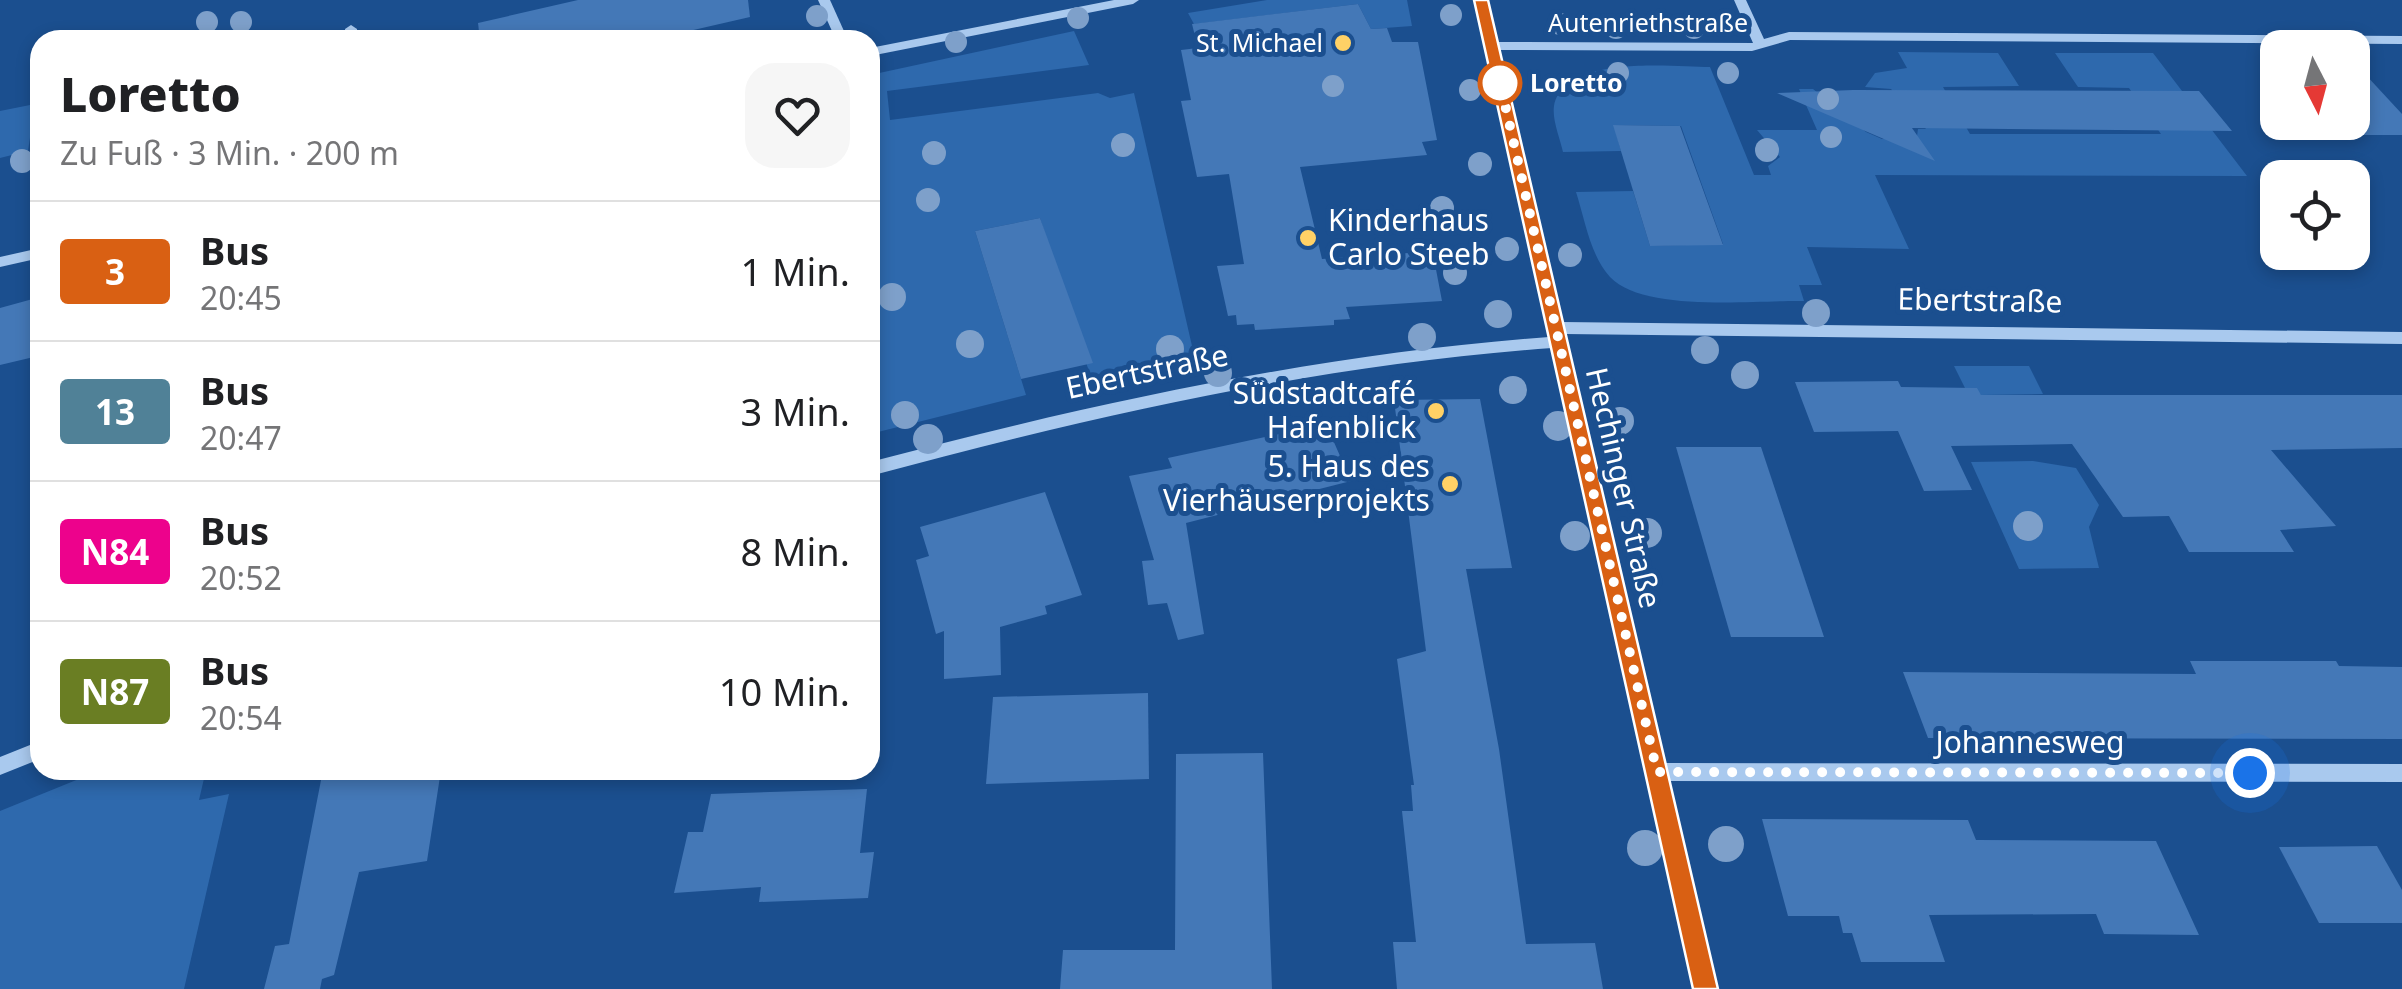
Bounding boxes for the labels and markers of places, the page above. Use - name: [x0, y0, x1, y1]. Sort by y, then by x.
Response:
- place label: St. Michael: [1196, 25, 1323, 59]
- marker: St. Michael: [1332, 32, 1354, 54]
- marker: Loretto: [1479, 62, 1521, 104]
- place label: Loretto: [1530, 65, 1623, 99]
- place label: Kinderhaus Carlo Steeb: [1328, 199, 1489, 274]
- marker: Kinderhaus Carlo Steeb: [1297, 227, 1319, 249]
- place label: Südstadtcafé Hafenblick: [1233, 372, 1416, 447]
- marker: Südstadtcafé Hafenblick: [1425, 400, 1447, 422]
- place label: 5. Haus des Vierhäuserprojekts: [1163, 445, 1430, 520]
- marker: 5. Haus des Vierhäuserprojekts: [1439, 473, 1461, 495]

